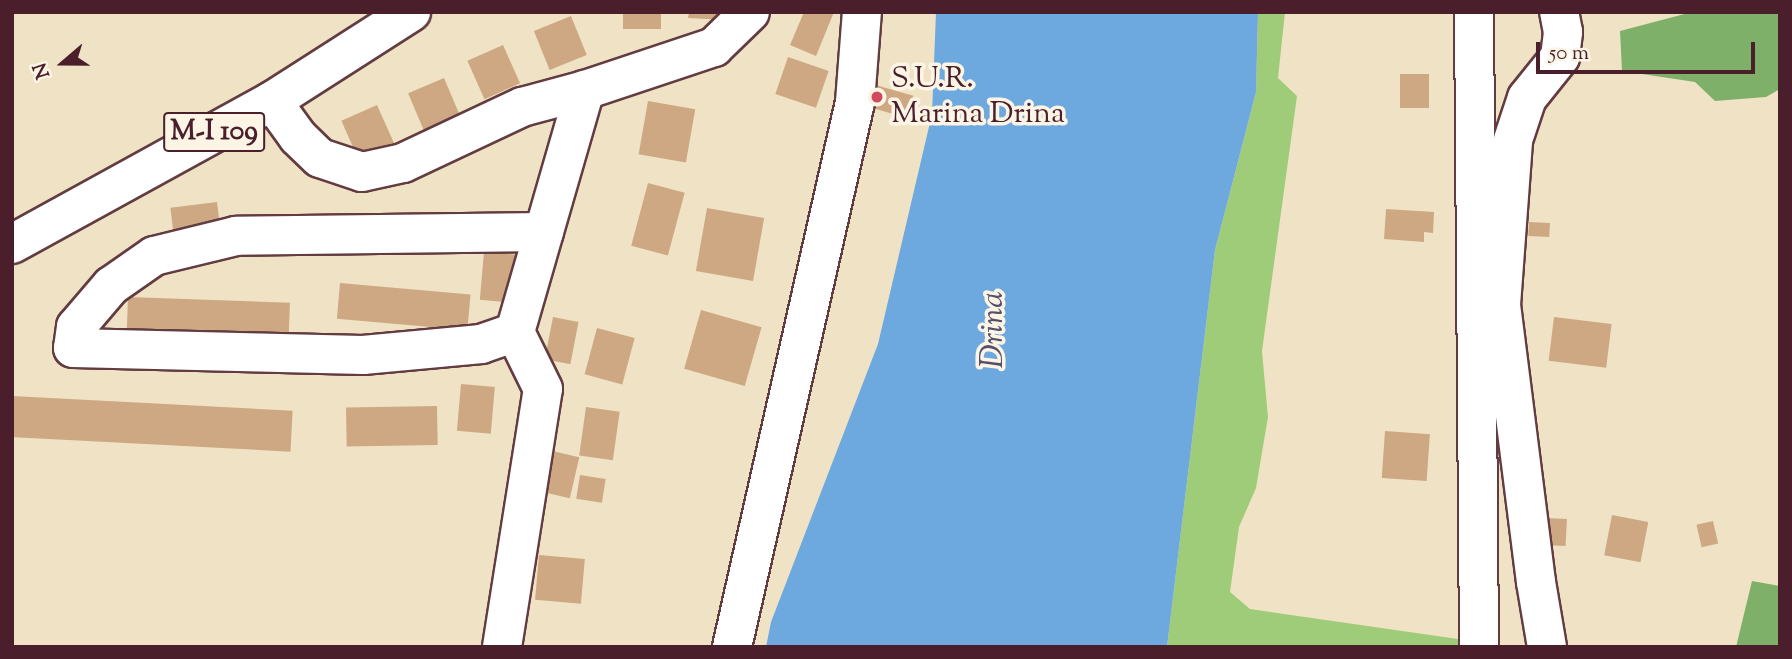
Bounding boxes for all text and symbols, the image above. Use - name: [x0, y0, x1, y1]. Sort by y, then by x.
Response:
- north arrow: [28, 28, 98, 98]
- scale bar: [1540, 28, 1759, 72]
- text: 50 m: [1549, 39, 1589, 69]
- text: N: [28, 59, 58, 82]
- place label: S.U.R. Marina Drina: [891, 62, 1065, 132]
- marker: S.U.R. Marina Drina: [869, 89, 885, 105]
- road number: M-I 109: [162, 108, 266, 156]
- water label: Drina: [975, 291, 1013, 369]

